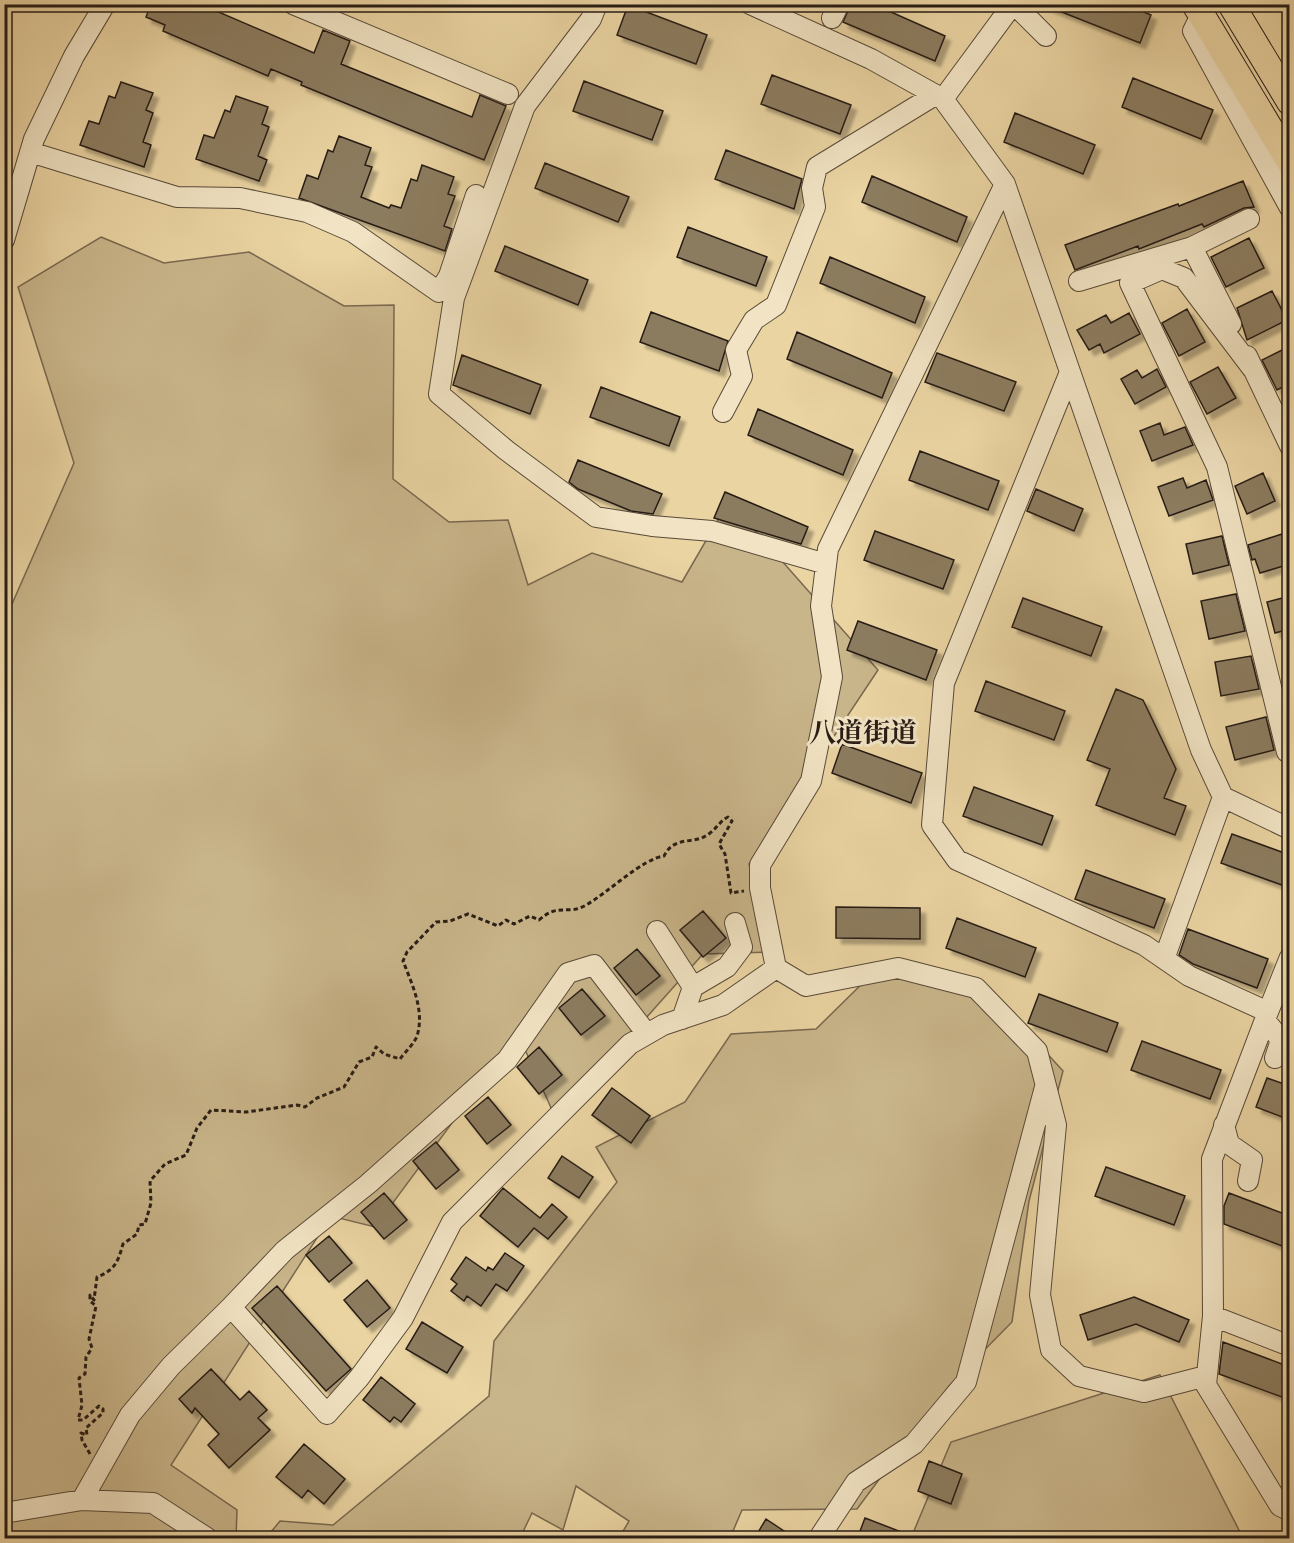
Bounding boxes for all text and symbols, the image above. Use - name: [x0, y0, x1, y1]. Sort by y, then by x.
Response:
- district label: 八道街道: [809, 715, 917, 750]

